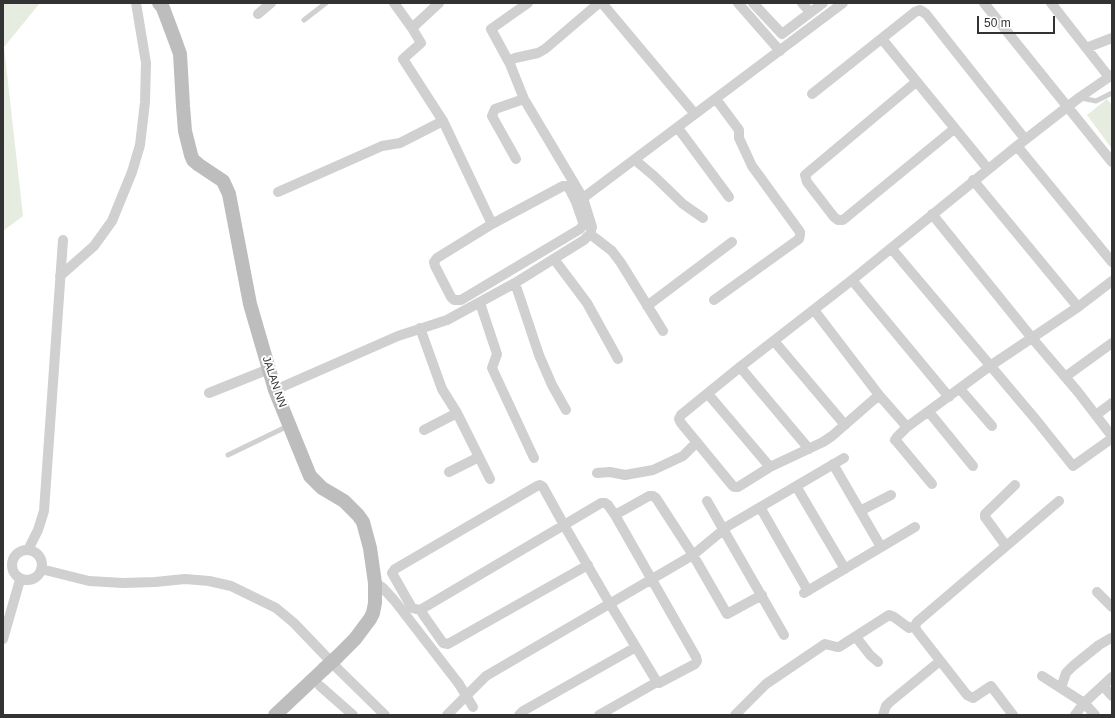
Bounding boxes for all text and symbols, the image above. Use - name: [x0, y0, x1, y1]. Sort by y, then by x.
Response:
- scale bar: [979, 8, 1057, 34]
- text: 50 m: [984, 16, 1011, 30]
- street label: JALAN NN: [259, 355, 289, 409]

